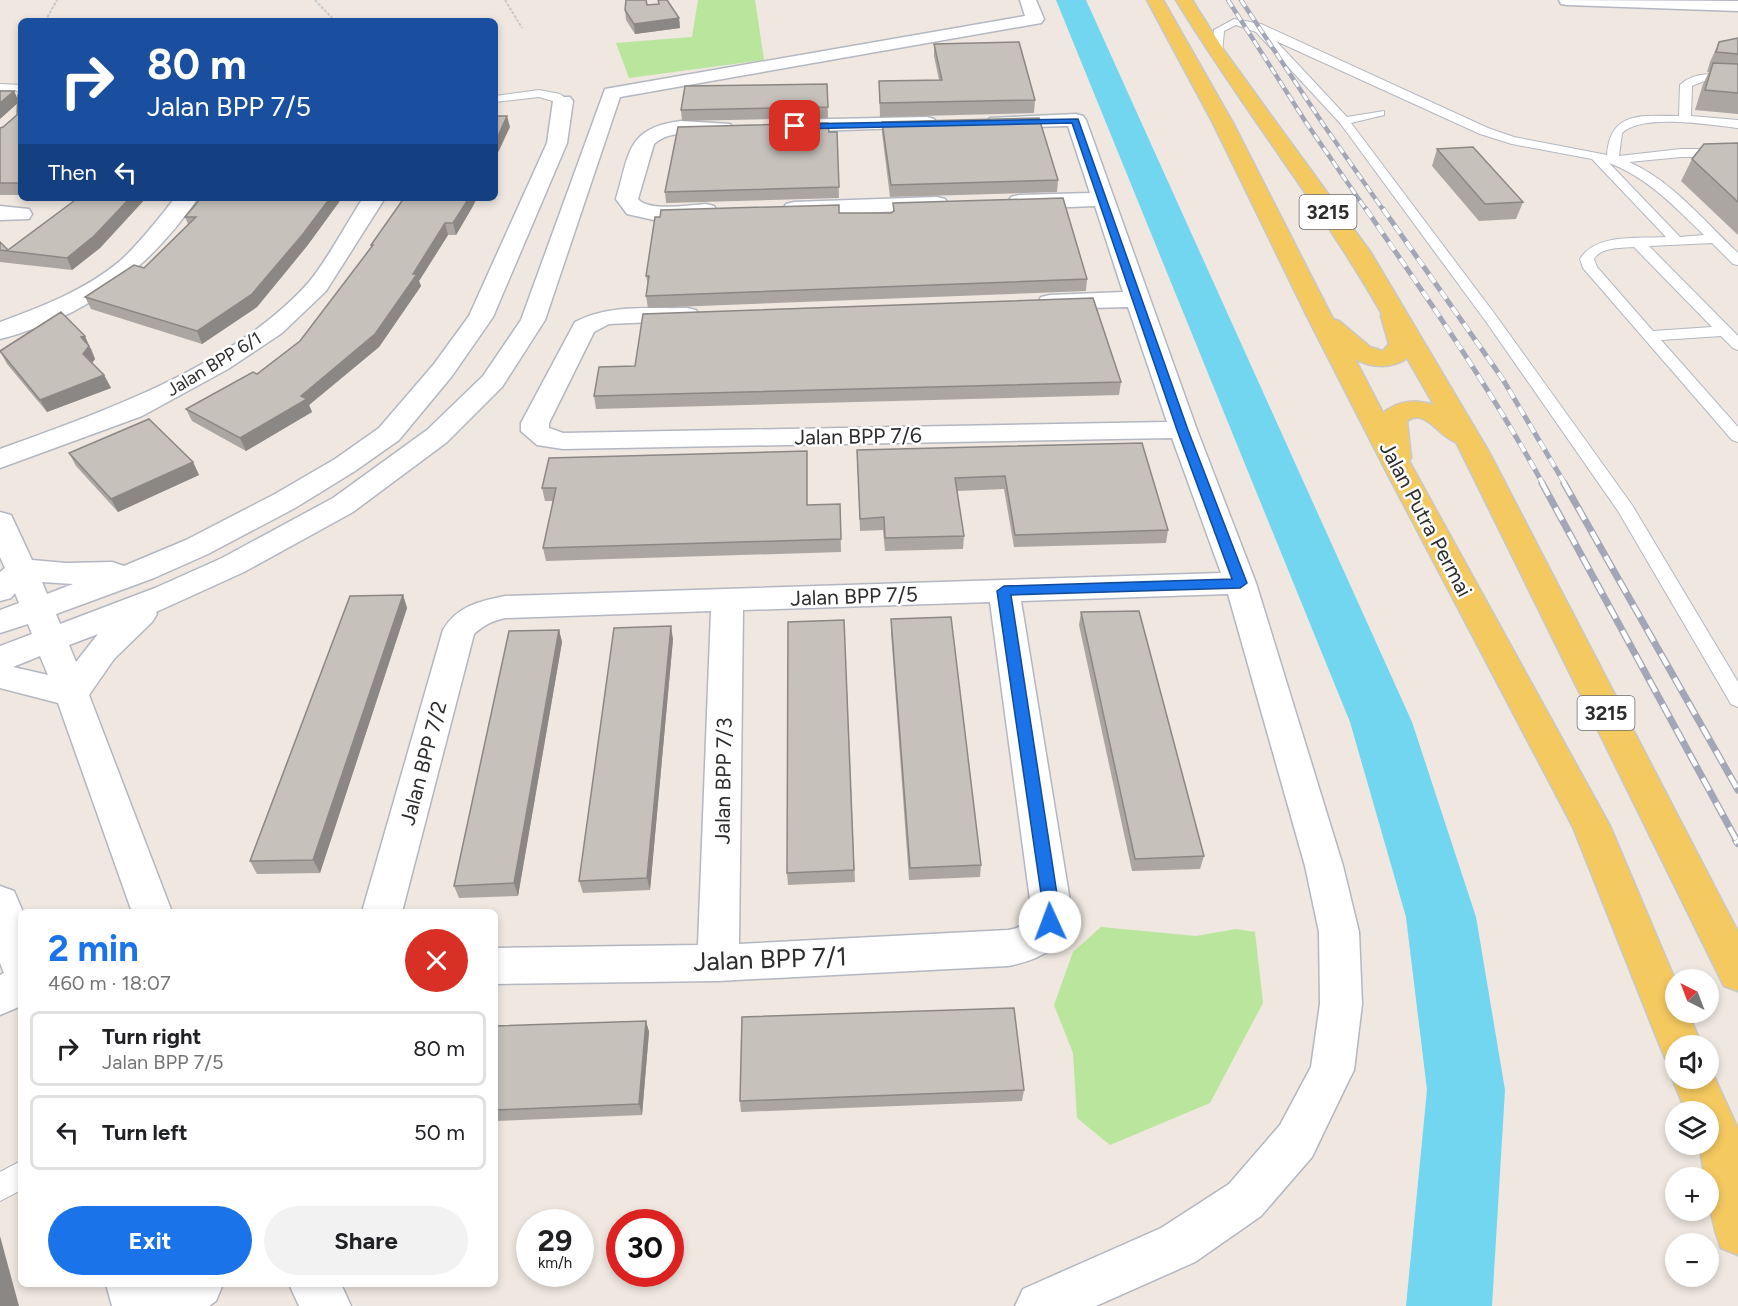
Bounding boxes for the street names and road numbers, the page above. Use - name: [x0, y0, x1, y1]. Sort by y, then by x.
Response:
- road number: 3215: [1300, 195, 1356, 229]
- street label: Jalan BPP 6/1: [162, 327, 266, 401]
- street label: Jalan BPP 7/6: [794, 422, 922, 450]
- street label: Jalan Putra Permai: [1374, 437, 1478, 601]
- street label: Jalan BPP 7/5: [790, 581, 918, 611]
- road number: 3215: [1578, 696, 1634, 730]
- street label: Jalan BPP 7/2: [394, 698, 452, 828]
- street label: Jalan BPP 7/3: [709, 717, 737, 845]
- street label: Jalan BPP 7/1: [693, 940, 847, 978]

